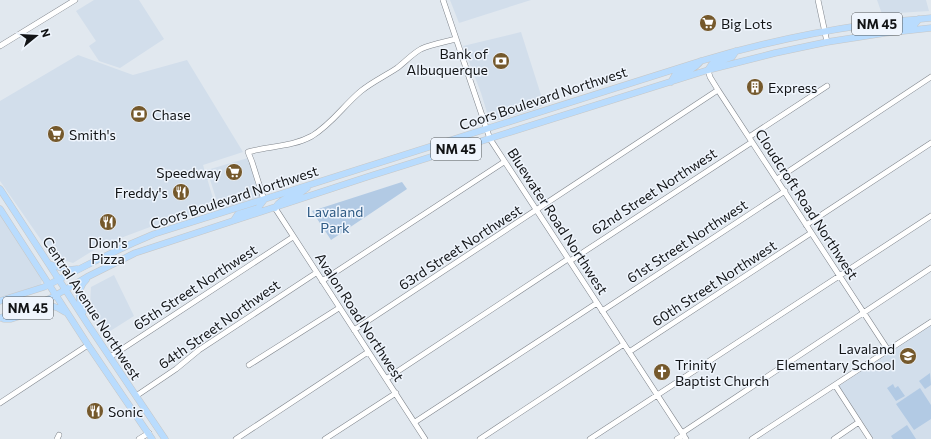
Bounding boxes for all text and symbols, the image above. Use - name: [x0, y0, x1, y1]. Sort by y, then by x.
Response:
- supermarket icon: Big Lots: [698, 13, 718, 33]
- road number: NM 45: [852, 13, 902, 35]
- place label: Big Lots: [721, 15, 772, 32]
- north arrow: [16, 16, 56, 56]
- text: N: [39, 27, 53, 39]
- place label: Bank of Albuquerque: [407, 45, 488, 78]
- bank icon: Bank of Albuquerque: [491, 51, 511, 71]
- street label: Coors Boulevard Northwest: [457, 63, 629, 133]
- building icon: Express: [745, 77, 765, 97]
- place label: Express: [768, 79, 818, 96]
- bank icon: Chase: [129, 104, 149, 124]
- place label: Chase: [152, 106, 191, 123]
- supermarket icon: Smith's: [46, 124, 66, 144]
- place label: Smith's: [69, 126, 116, 143]
- street label: Cloudcroft Road Northwest: [752, 126, 862, 283]
- road number: NM 45: [431, 138, 481, 160]
- street label: 62nd Street Northwest: [588, 144, 720, 238]
- street label: Bluewater Road Northwest: [504, 145, 612, 298]
- street label: Coors Boulevard Northwest: [148, 162, 320, 232]
- supermarket icon: Speedway: [224, 162, 244, 182]
- place label: Speedway: [156, 164, 221, 181]
- restaurant icon: Freddy's: [171, 182, 191, 202]
- place label: Freddy's: [115, 184, 168, 201]
- street label: 61st Street Northwest: [624, 196, 751, 286]
- street label: 63rd Street Northwest: [395, 201, 525, 293]
- park label: Lavaland Park: [307, 203, 363, 236]
- restaurant icon: Dion's Pizza: [98, 212, 118, 232]
- street label: Central Avenue Northwest: [39, 233, 145, 383]
- place label: Dion's Pizza: [88, 234, 128, 267]
- street label: 60th Street Northwest: [649, 236, 780, 330]
- street label: 65th Street Northwest: [130, 241, 260, 333]
- street label: Avalon Road Northwest: [312, 249, 408, 385]
- street label: 64th Street Northwest: [155, 276, 283, 372]
- road number: NM 45: [3, 297, 53, 319]
- place label: Lavaland Elementary School: [776, 340, 895, 373]
- school or university icon: Lavaland Elementary School: [898, 346, 918, 366]
- place label: Trinity Baptist Church: [675, 356, 769, 389]
- church icon: Trinity Baptist Church: [652, 362, 672, 382]
- restaurant icon: Sonic: [85, 401, 105, 421]
- place label: Sonic: [108, 403, 143, 420]

